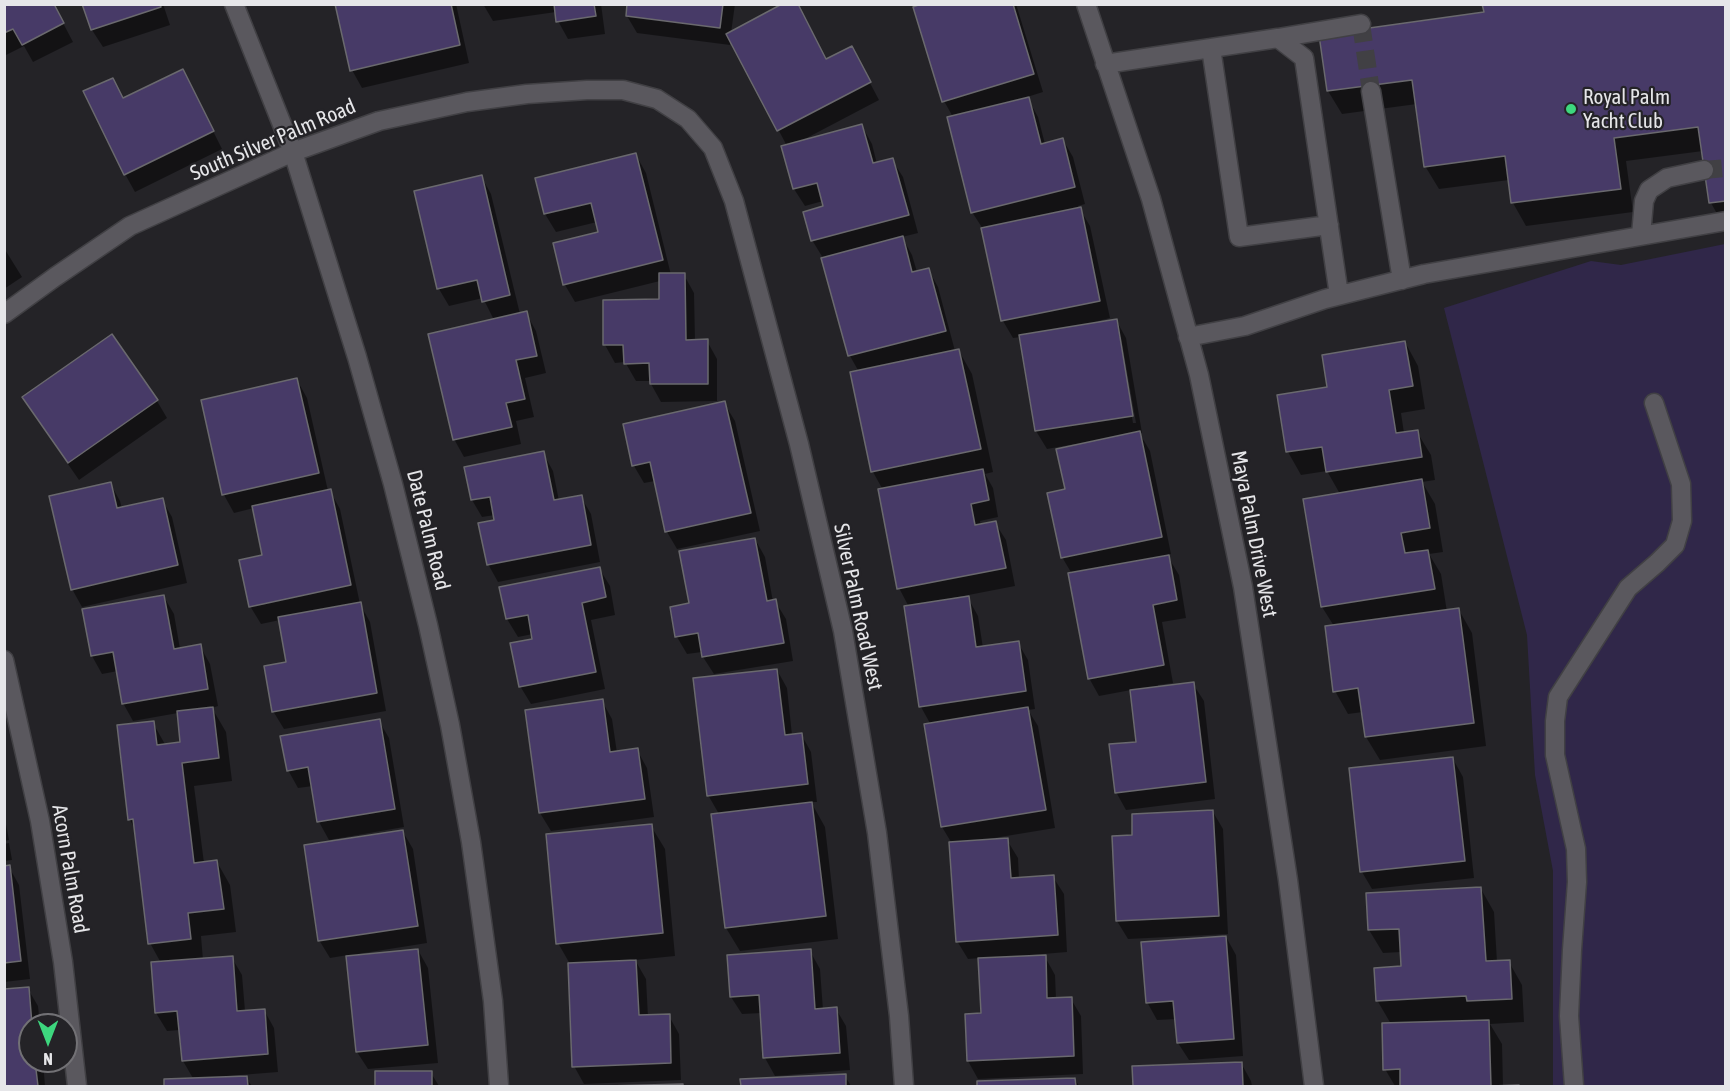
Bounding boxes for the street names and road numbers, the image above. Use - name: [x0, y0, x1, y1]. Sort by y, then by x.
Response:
- street label: South Silver Palm Road: [186, 94, 360, 186]
- street label: Maya Palm Drive West: [1225, 448, 1283, 620]
- street label: Date Palm Road: [401, 467, 455, 593]
- street label: Silver Palm Road West: [828, 521, 888, 693]
- street label: Acorn Palm Road: [46, 803, 94, 935]

